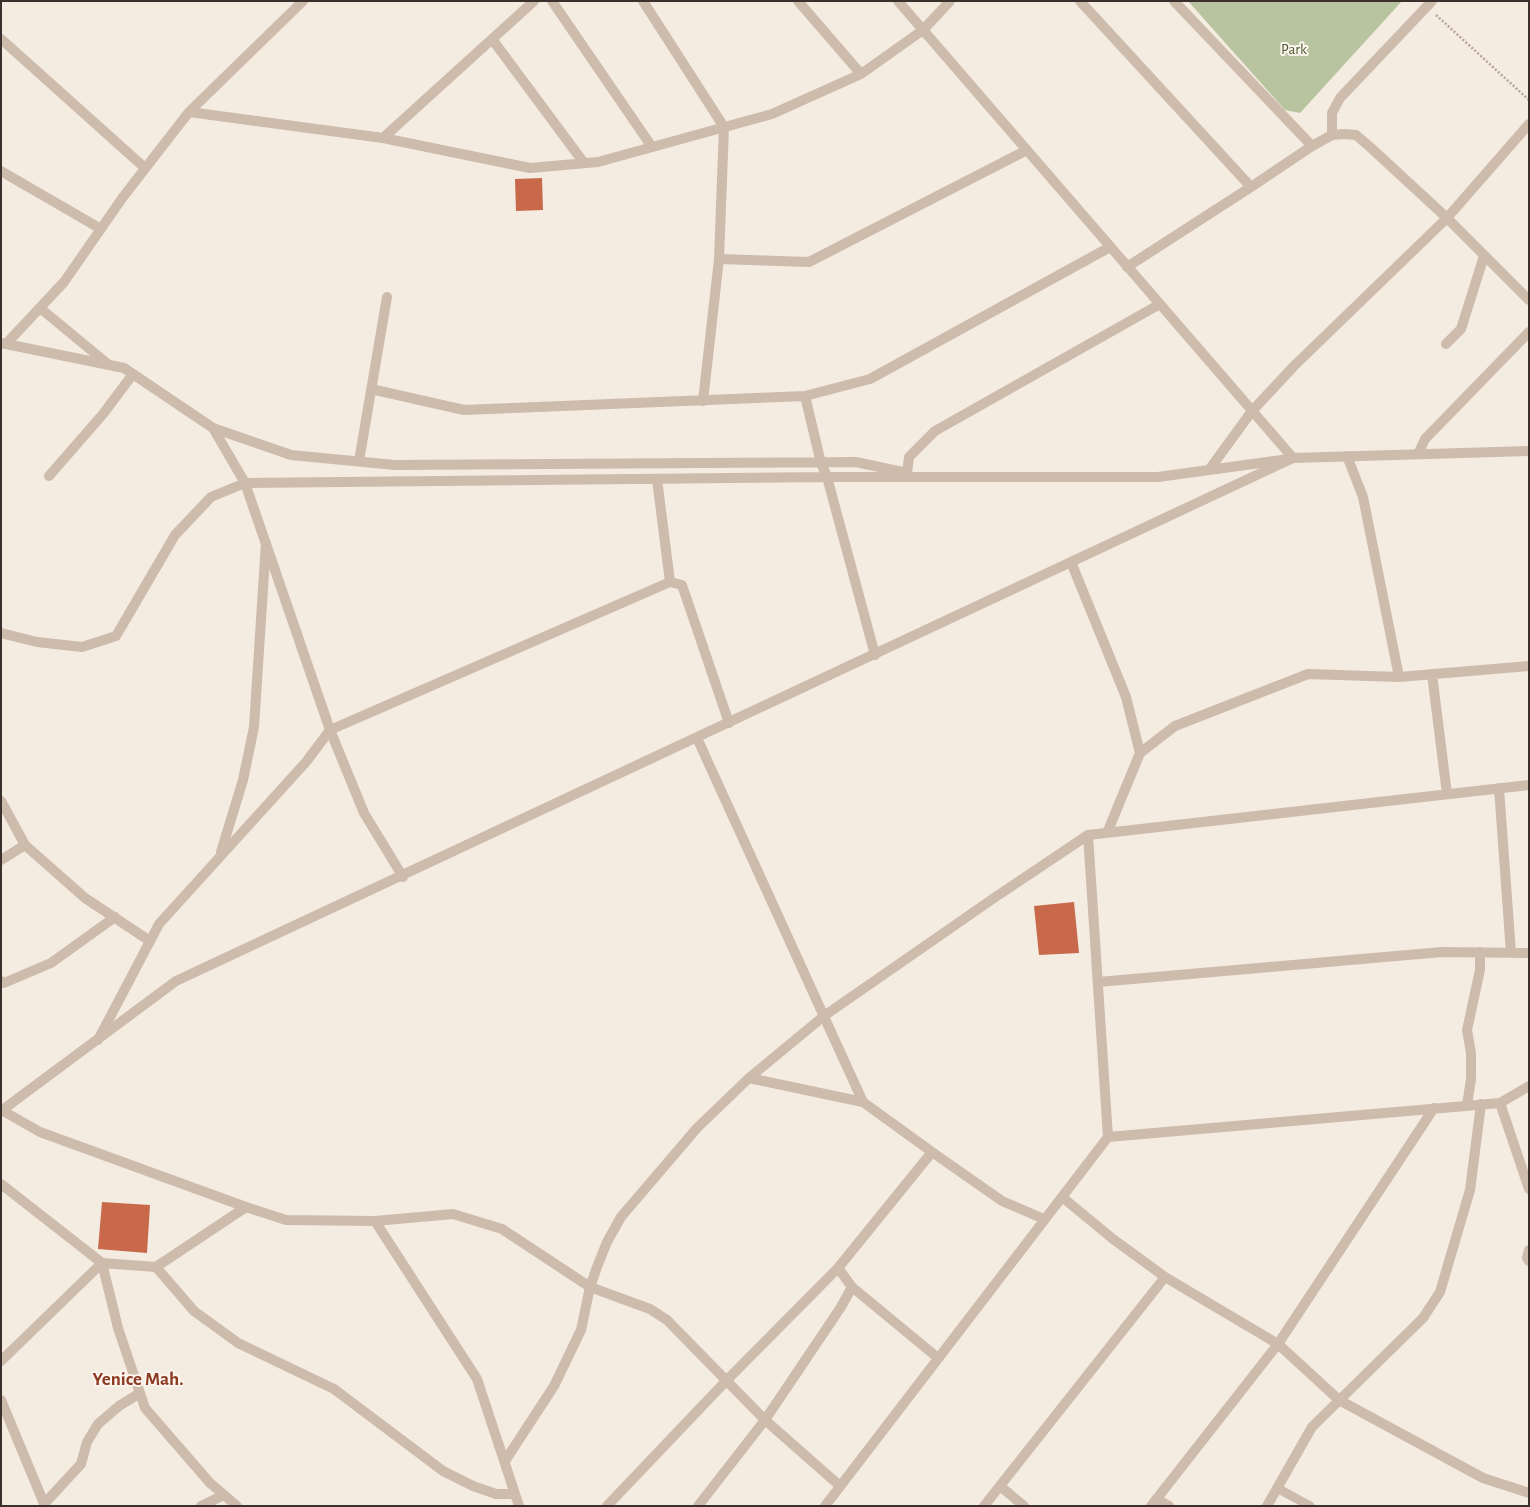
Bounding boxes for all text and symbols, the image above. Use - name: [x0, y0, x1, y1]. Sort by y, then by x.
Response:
- park label: Park: [1281, 40, 1307, 58]
- district label: Yenice Mah.: [92, 1368, 184, 1390]

